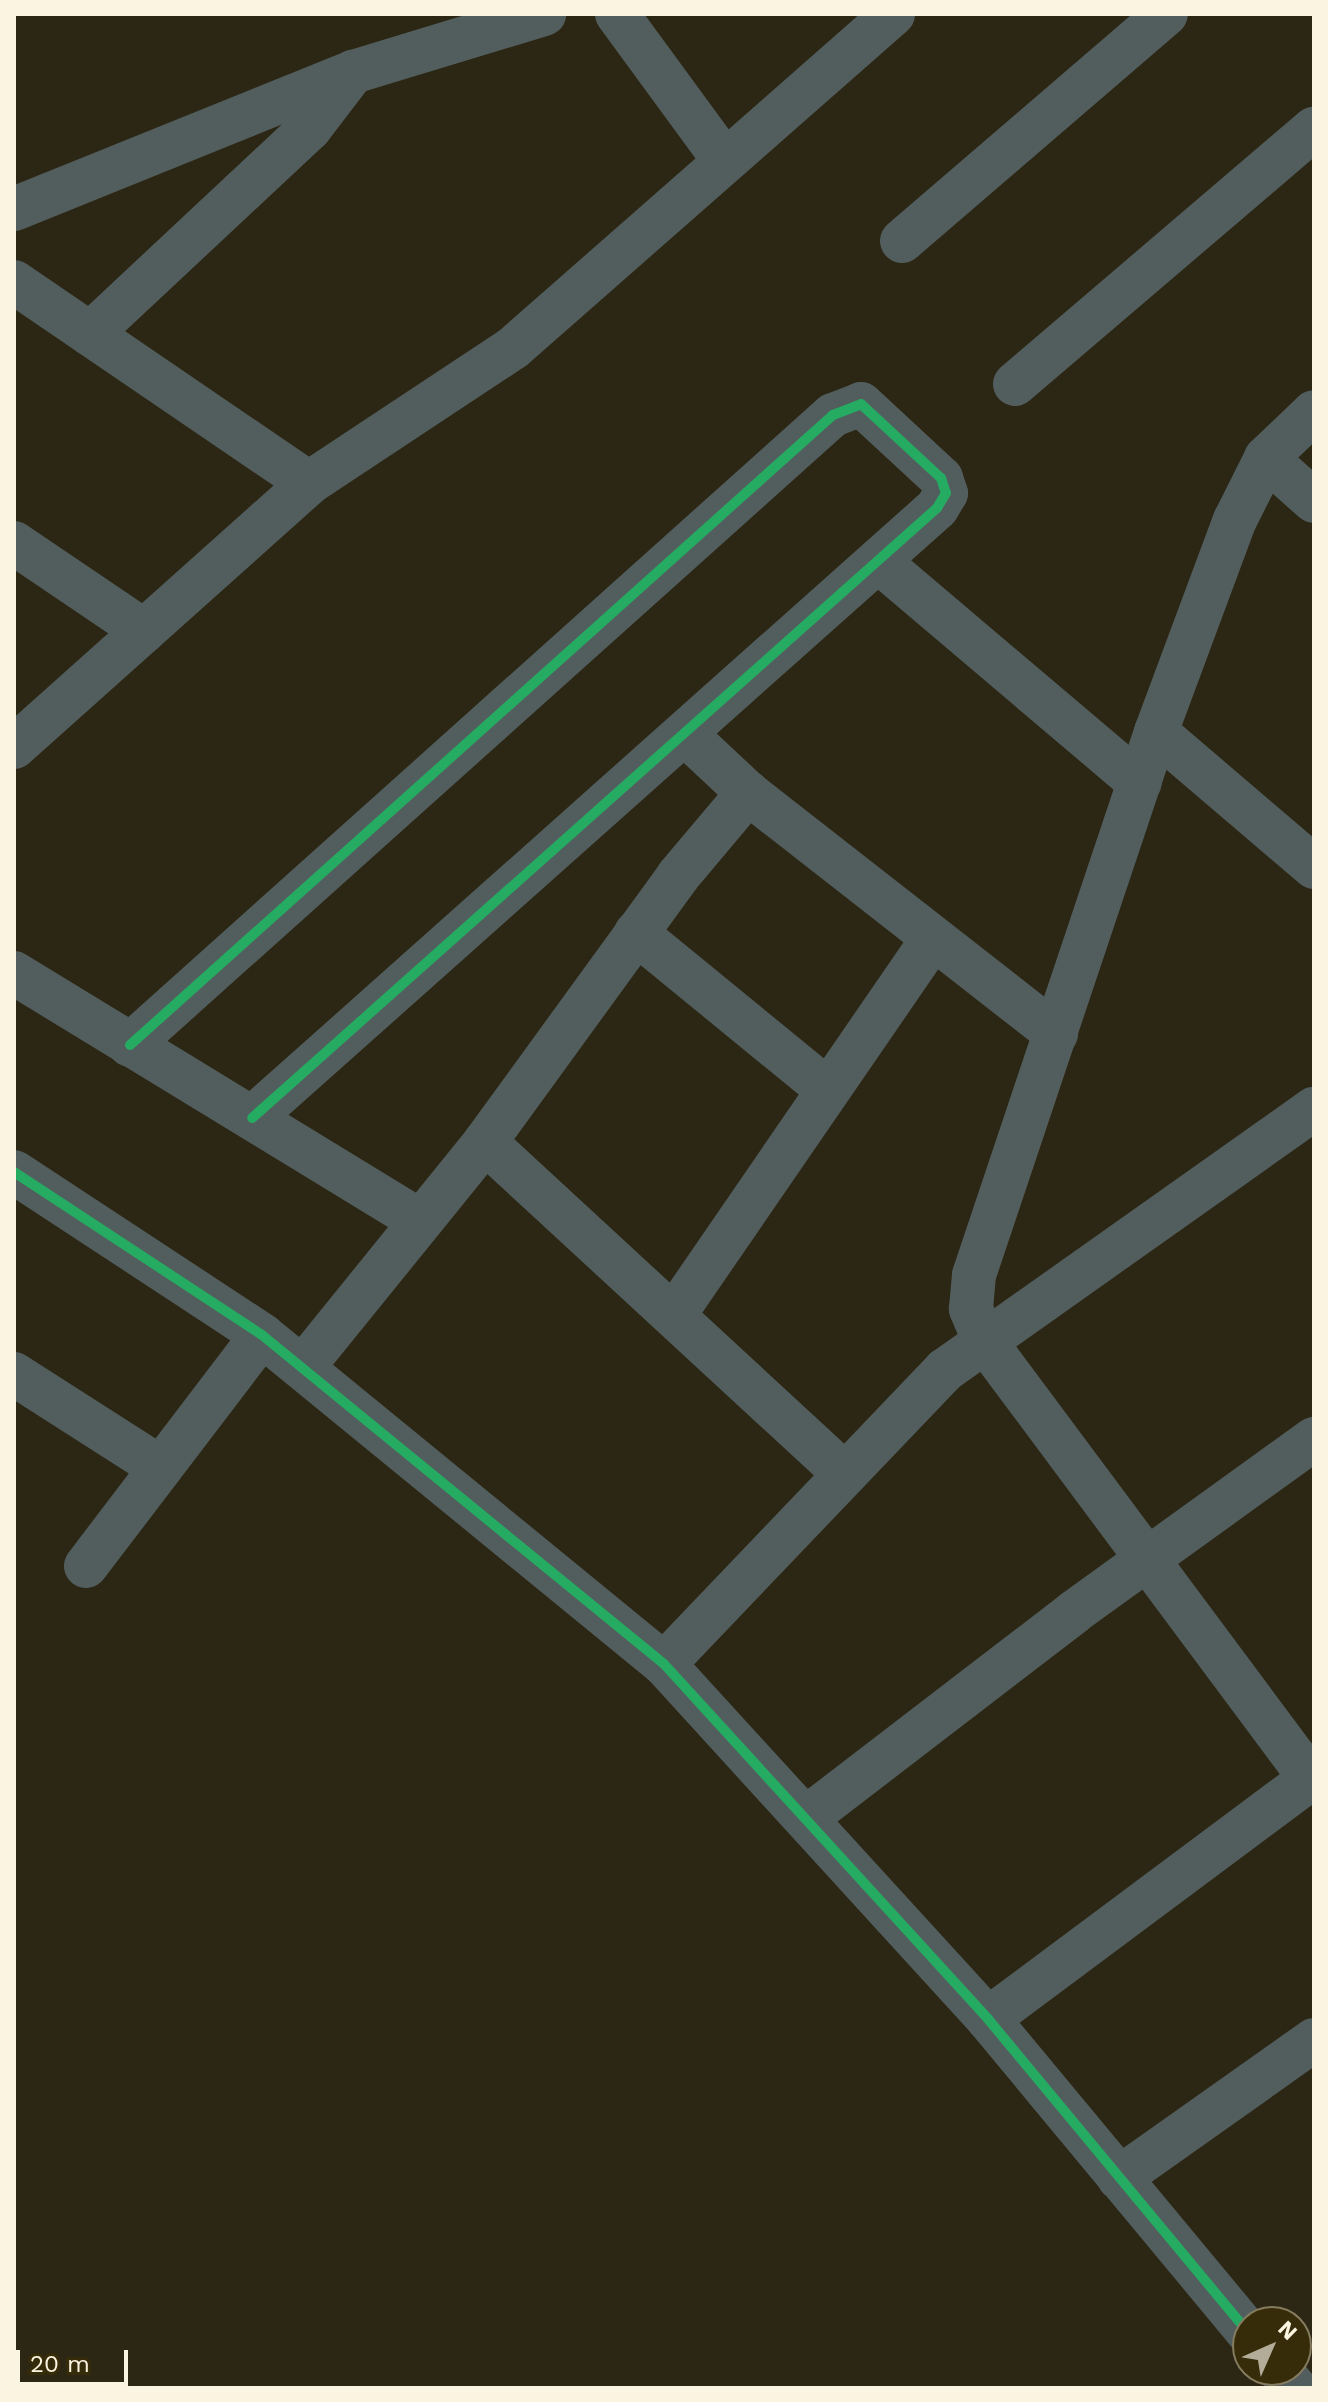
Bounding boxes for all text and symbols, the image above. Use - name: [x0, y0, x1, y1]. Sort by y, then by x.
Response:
- north arrow: [1232, 2306, 1312, 2386]
- text: N: [1273, 2315, 1303, 2345]
- scale bar: [20, 2334, 132, 2384]
- text: 20 m: [30, 2350, 90, 2378]

